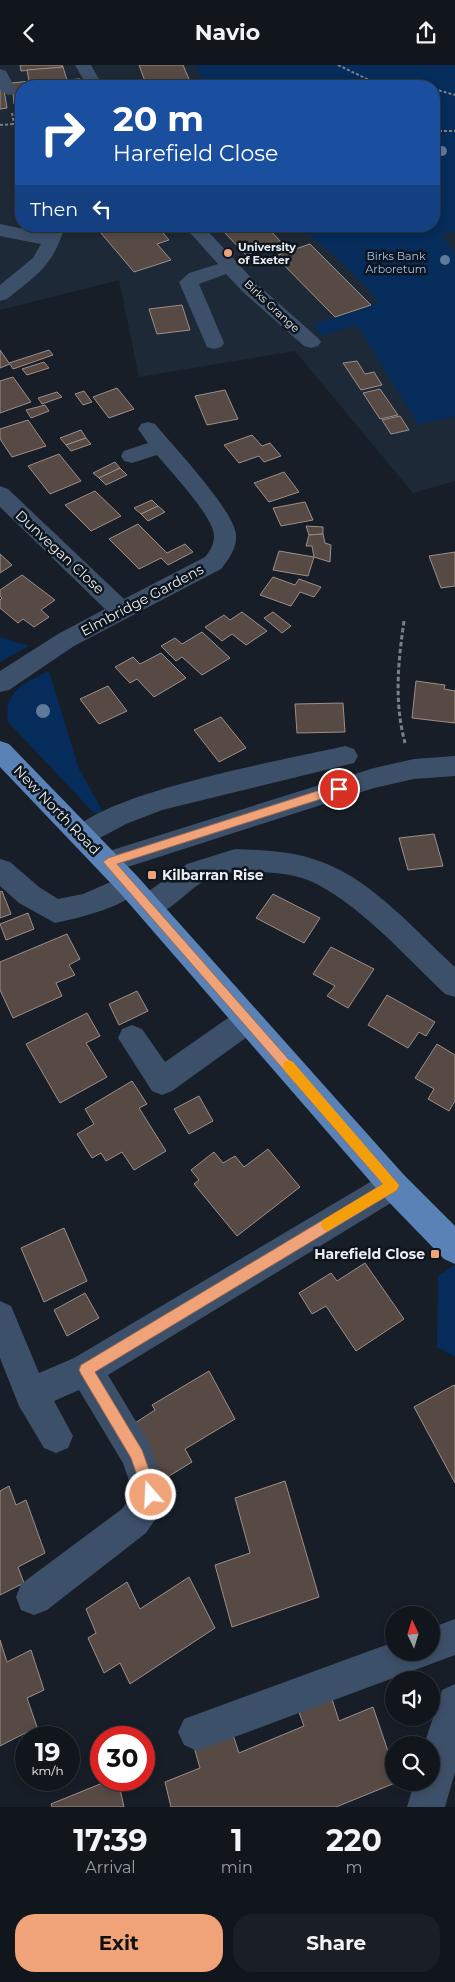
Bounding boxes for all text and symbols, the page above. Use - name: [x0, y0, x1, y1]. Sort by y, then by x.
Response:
- icon: back: [15, 19, 43, 47]
- text: Navio: [195, 19, 260, 46]
- icon: share: [412, 19, 440, 47]
- text: 20 m: [113, 97, 204, 140]
- icon: right: [30, 100, 95, 165]
- text: Harefield Close: [113, 140, 278, 167]
- icon: left: [88, 195, 116, 223]
- text: Then: [30, 198, 78, 221]
- place label: University of Exeter: [238, 240, 296, 267]
- marker: University of Exeter: [222, 247, 234, 259]
- park label: Birks Bank Arboretum: [365, 249, 427, 276]
- street label: Birks Grange: [241, 277, 303, 336]
- street label: Dunvegan Close: [12, 506, 108, 598]
- street label: Elmbridge Gardens: [77, 560, 207, 640]
- street label: New North Road: [10, 762, 104, 858]
- pin: [318, 768, 360, 810]
- icon: arrive: [325, 775, 353, 803]
- place label: Kilbarran Rise: [162, 866, 264, 884]
- marker: Kilbarran Rise: [146, 869, 158, 881]
- place label: Harefield Close: [314, 1245, 425, 1263]
- marker: Harefield Close: [429, 1248, 441, 1260]
- position arrow: [124, 1468, 176, 1520]
- north arrow: [385, 1606, 440, 1661]
- map controls: [385, 1606, 440, 1791]
- button: sound: [385, 1671, 440, 1726]
- speed limit sign: 30: [90, 1726, 155, 1791]
- button: search: [385, 1736, 440, 1791]
- text: 19: [35, 1737, 60, 1767]
- text: km/h: [31, 1763, 64, 1778]
- text: 17:39: [73, 1822, 148, 1859]
- text: 1: [231, 1822, 243, 1859]
- text: 220: [326, 1822, 382, 1859]
- text: Arrival: [85, 1858, 136, 1877]
- text: min: [221, 1858, 253, 1877]
- text: m: [345, 1858, 362, 1877]
- button: Exit: [15, 1914, 223, 1972]
- button: Share: [233, 1914, 440, 1972]

